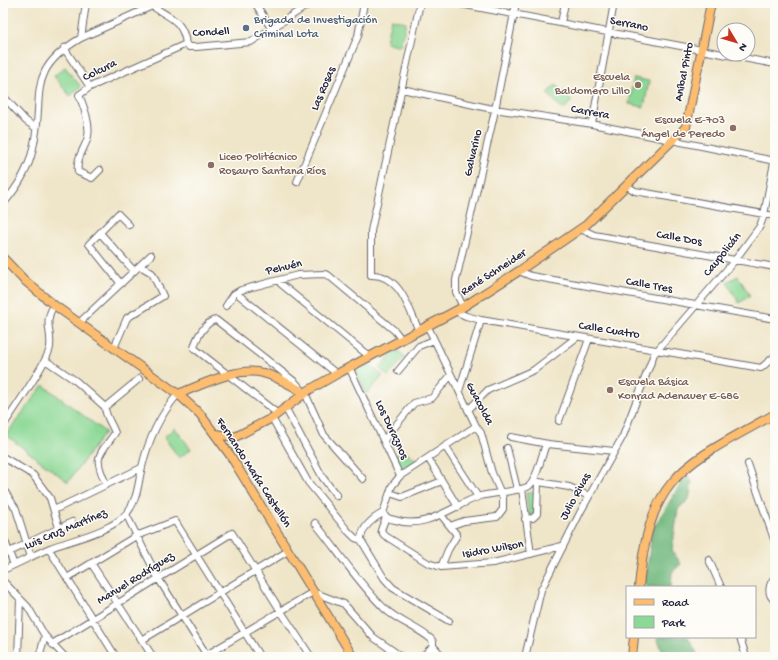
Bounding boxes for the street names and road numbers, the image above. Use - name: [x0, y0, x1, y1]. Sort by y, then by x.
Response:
- street label: Serrano: [609, 14, 649, 36]
- street label: Condell: [192, 25, 230, 41]
- street label: Aníbal Pinto: [672, 41, 698, 103]
- street label: Colcura: [81, 57, 120, 85]
- street label: Las Rosas: [309, 64, 340, 113]
- street label: Carrera: [570, 103, 611, 123]
- street label: Galvarino: [462, 128, 486, 178]
- street label: Calle Dos: [655, 228, 703, 250]
- street label: Caupolicán: [701, 230, 745, 280]
- street label: René Schneider: [459, 246, 531, 299]
- street label: Pehuén: [264, 257, 304, 279]
- street label: Calle Tres: [625, 275, 674, 297]
- street label: Calle Cuatro: [577, 319, 641, 343]
- street label: Guacolda: [462, 380, 496, 428]
- street label: Los Duraznos: [371, 398, 411, 462]
- street label: Fernando María Castellón: [212, 415, 294, 531]
- street label: Julio Rivas: [557, 471, 595, 523]
- street label: Luis Cruz Martínez: [23, 506, 110, 554]
- street label: Isidro Wilson: [461, 538, 525, 562]
- street label: Manuel Rodríguez: [95, 549, 178, 608]

